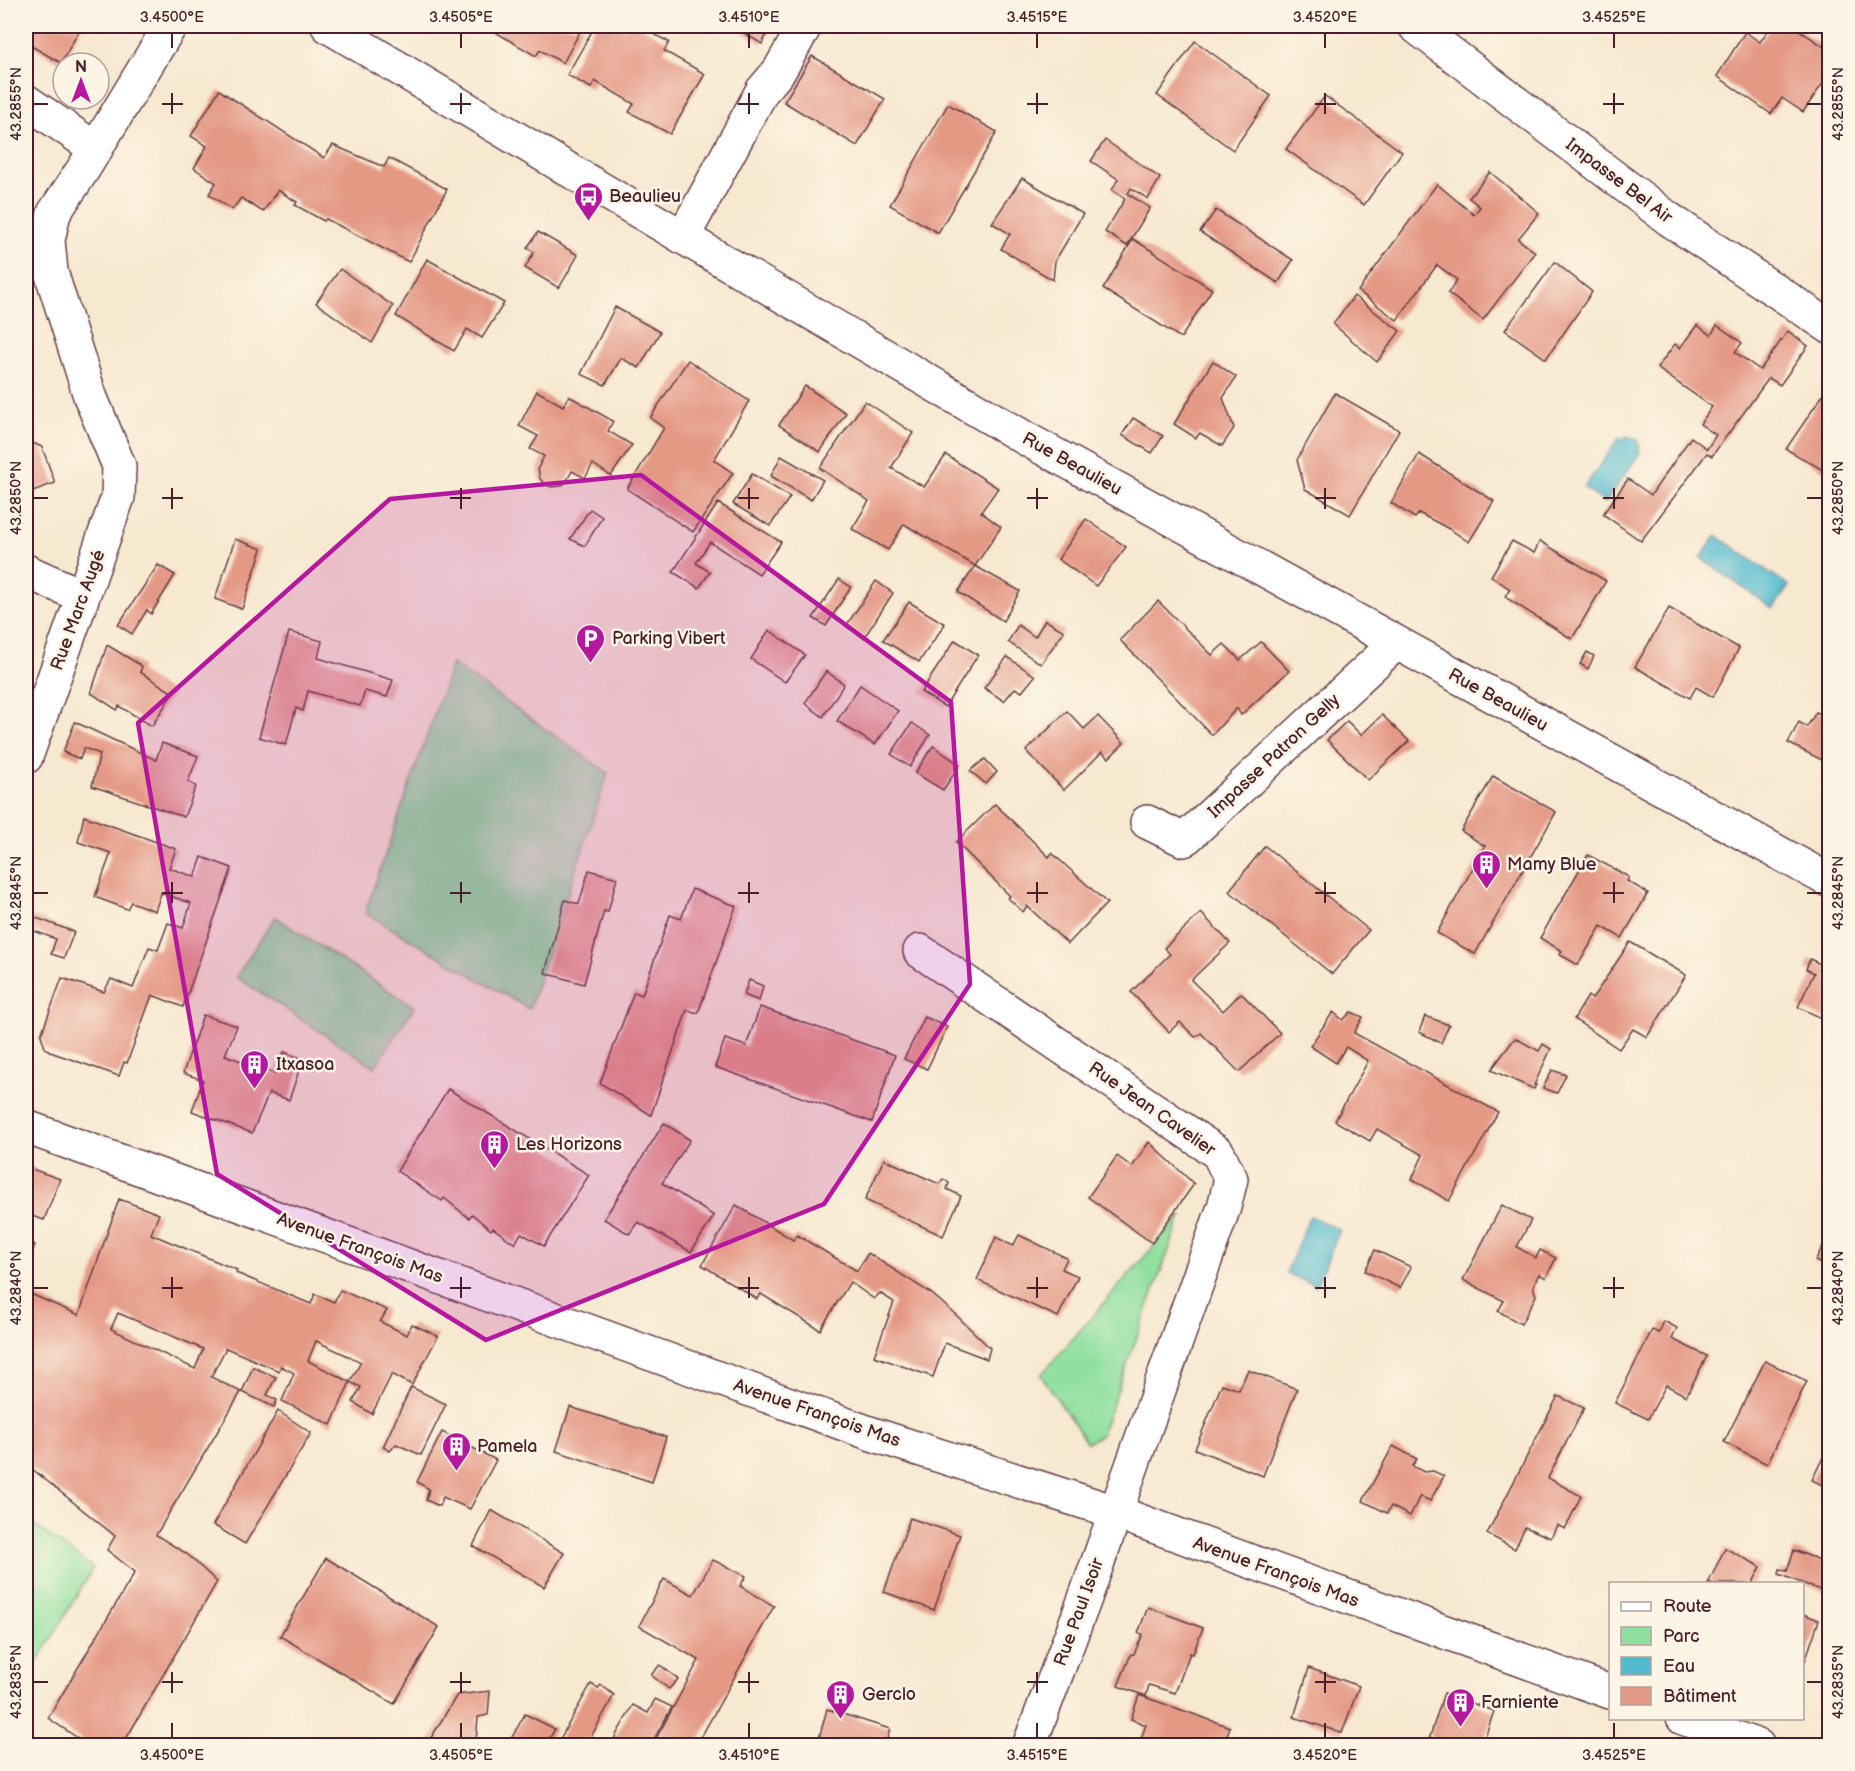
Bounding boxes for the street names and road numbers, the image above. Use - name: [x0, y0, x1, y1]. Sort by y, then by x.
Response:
- street label: Impasse Bel Air: [1562, 134, 1677, 228]
- street label: Rue Beaulieu: [1019, 428, 1125, 500]
- street label: Rue Marc Augé: [46, 547, 110, 673]
- street label: Rue Beaulieu: [1445, 664, 1551, 736]
- street label: Impasse Patron Gelly: [1204, 689, 1345, 822]
- street label: Rue Jean Cavelier: [1085, 1057, 1220, 1161]
- street label: Avenue François Mas: [274, 1208, 446, 1288]
- street label: Avenue François Mas: [731, 1375, 903, 1451]
- street label: Avenue François Mas: [1190, 1532, 1362, 1612]
- street label: Rue Paul Isoir: [1050, 1555, 1108, 1669]

